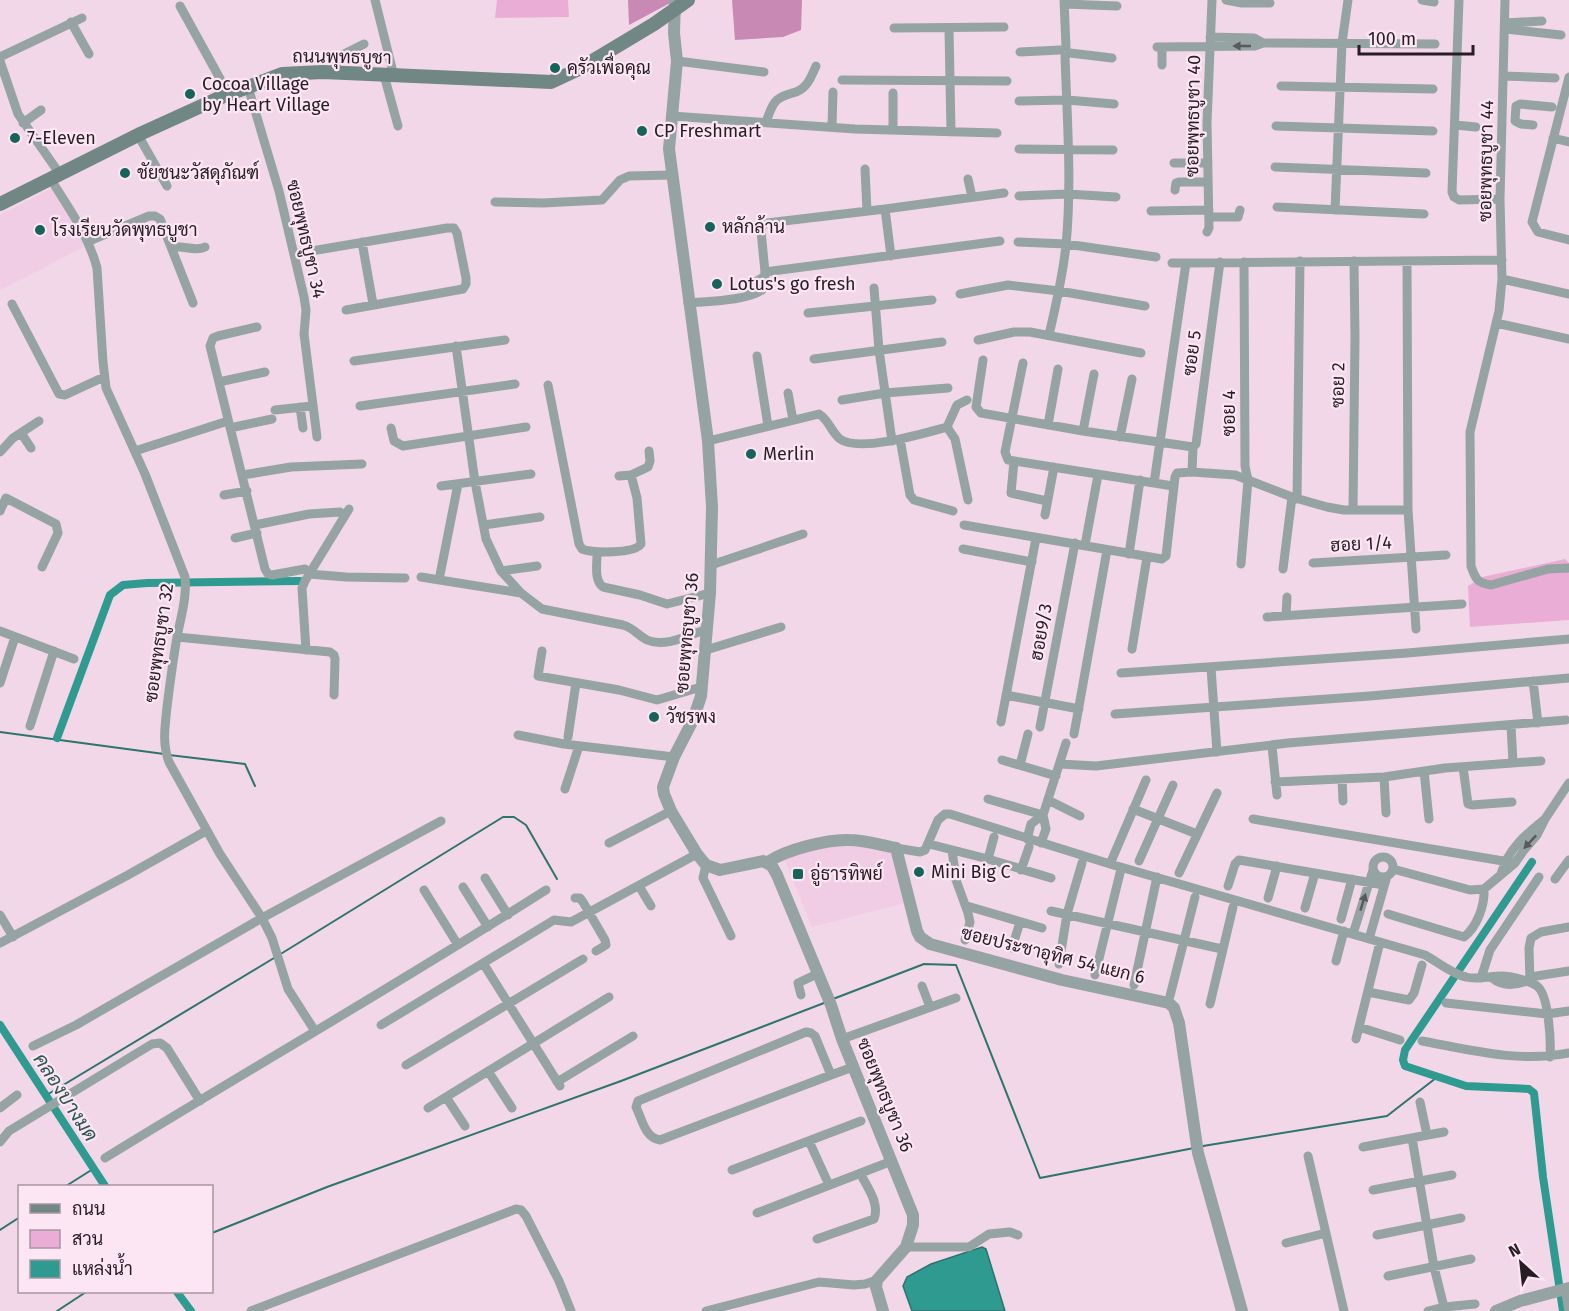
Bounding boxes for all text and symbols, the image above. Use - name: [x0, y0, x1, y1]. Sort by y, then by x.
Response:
- scale bar: [1359, 18, 1473, 56]
- text: 100 m: [1368, 28, 1416, 50]
- one-way arrow: [1233, 41, 1252, 51]
- street label: ถนนพุทธบูชา: [292, 45, 392, 71]
- place label: ครัวเพื่อคุณ: [567, 52, 651, 80]
- street label: ซอยพุทธบูชา 40: [1181, 55, 1207, 177]
- marker: ครัวเพื่อคุณ: [548, 61, 562, 75]
- place label: Cocoa Village by Heart Village: [202, 73, 330, 116]
- marker: Cocoa Village by Heart Village: [183, 87, 197, 101]
- street label: ซอยพุทธบูชา 44: [1474, 100, 1500, 222]
- place label: CP Freshmart: [654, 120, 762, 142]
- marker: CP Freshmart: [635, 124, 649, 138]
- place label: 7-Eleven: [27, 127, 96, 149]
- marker: 7-Eleven: [8, 131, 22, 145]
- place label: ชัยชนะวัสดุภัณฑ์: [137, 160, 259, 185]
- marker: ชัยชนะวัสดุภัณฑ์: [118, 166, 132, 180]
- street label: ซอยพุทธบูชา 34: [280, 178, 330, 301]
- place label: หลักล้าน: [722, 215, 785, 238]
- place label: โรงเรียนวัดพุทธบูชา: [51, 217, 197, 243]
- marker: หลักล้าน: [703, 220, 717, 234]
- marker: โรงเรียนวัดพุทธบูชา: [33, 223, 47, 237]
- place label: Lotus's go fresh: [729, 273, 856, 295]
- marker: Lotus's go fresh: [710, 277, 724, 291]
- street label: ซอย 5: [1178, 329, 1206, 377]
- street label: ซอย 2: [1327, 362, 1349, 408]
- street label: ซอย 4: [1218, 389, 1240, 436]
- place label: Merlin: [763, 443, 815, 465]
- marker: Merlin: [744, 447, 758, 461]
- street label: ฮอย 1/4: [1330, 531, 1393, 557]
- street label: ซอยพุทธบูชา 36: [671, 572, 705, 694]
- street label: ซอยพุทธบูชา 32: [140, 582, 180, 704]
- street label: ฮอย9/3: [1025, 602, 1057, 662]
- place label: วัชรพง: [666, 706, 716, 728]
- marker: วัชรพง: [647, 710, 661, 724]
- one-way arrow: [1524, 835, 1538, 849]
- place label: อู่ธารทิพย์: [810, 861, 883, 887]
- place label: Mini Big C: [931, 861, 1011, 883]
- marker: Mini Big C: [912, 865, 926, 879]
- marker: อู่ธารทิพย์: [791, 867, 805, 881]
- one-way arrow: [1359, 893, 1368, 911]
- street label: ซอยประชาอุทิศ 54 แยก 6: [959, 922, 1147, 989]
- street label: ซอยพุทธบูชา 36: [850, 1035, 918, 1156]
- water label: คลองบางมด: [29, 1048, 103, 1146]
- legend: [18, 1185, 213, 1293]
- text: ถนน: [72, 1198, 105, 1220]
- text: สวน: [72, 1228, 103, 1250]
- north arrow: [1491, 1233, 1551, 1293]
- text: N: [1505, 1239, 1523, 1261]
- text: แหล่งน้ำ: [72, 1253, 133, 1280]

